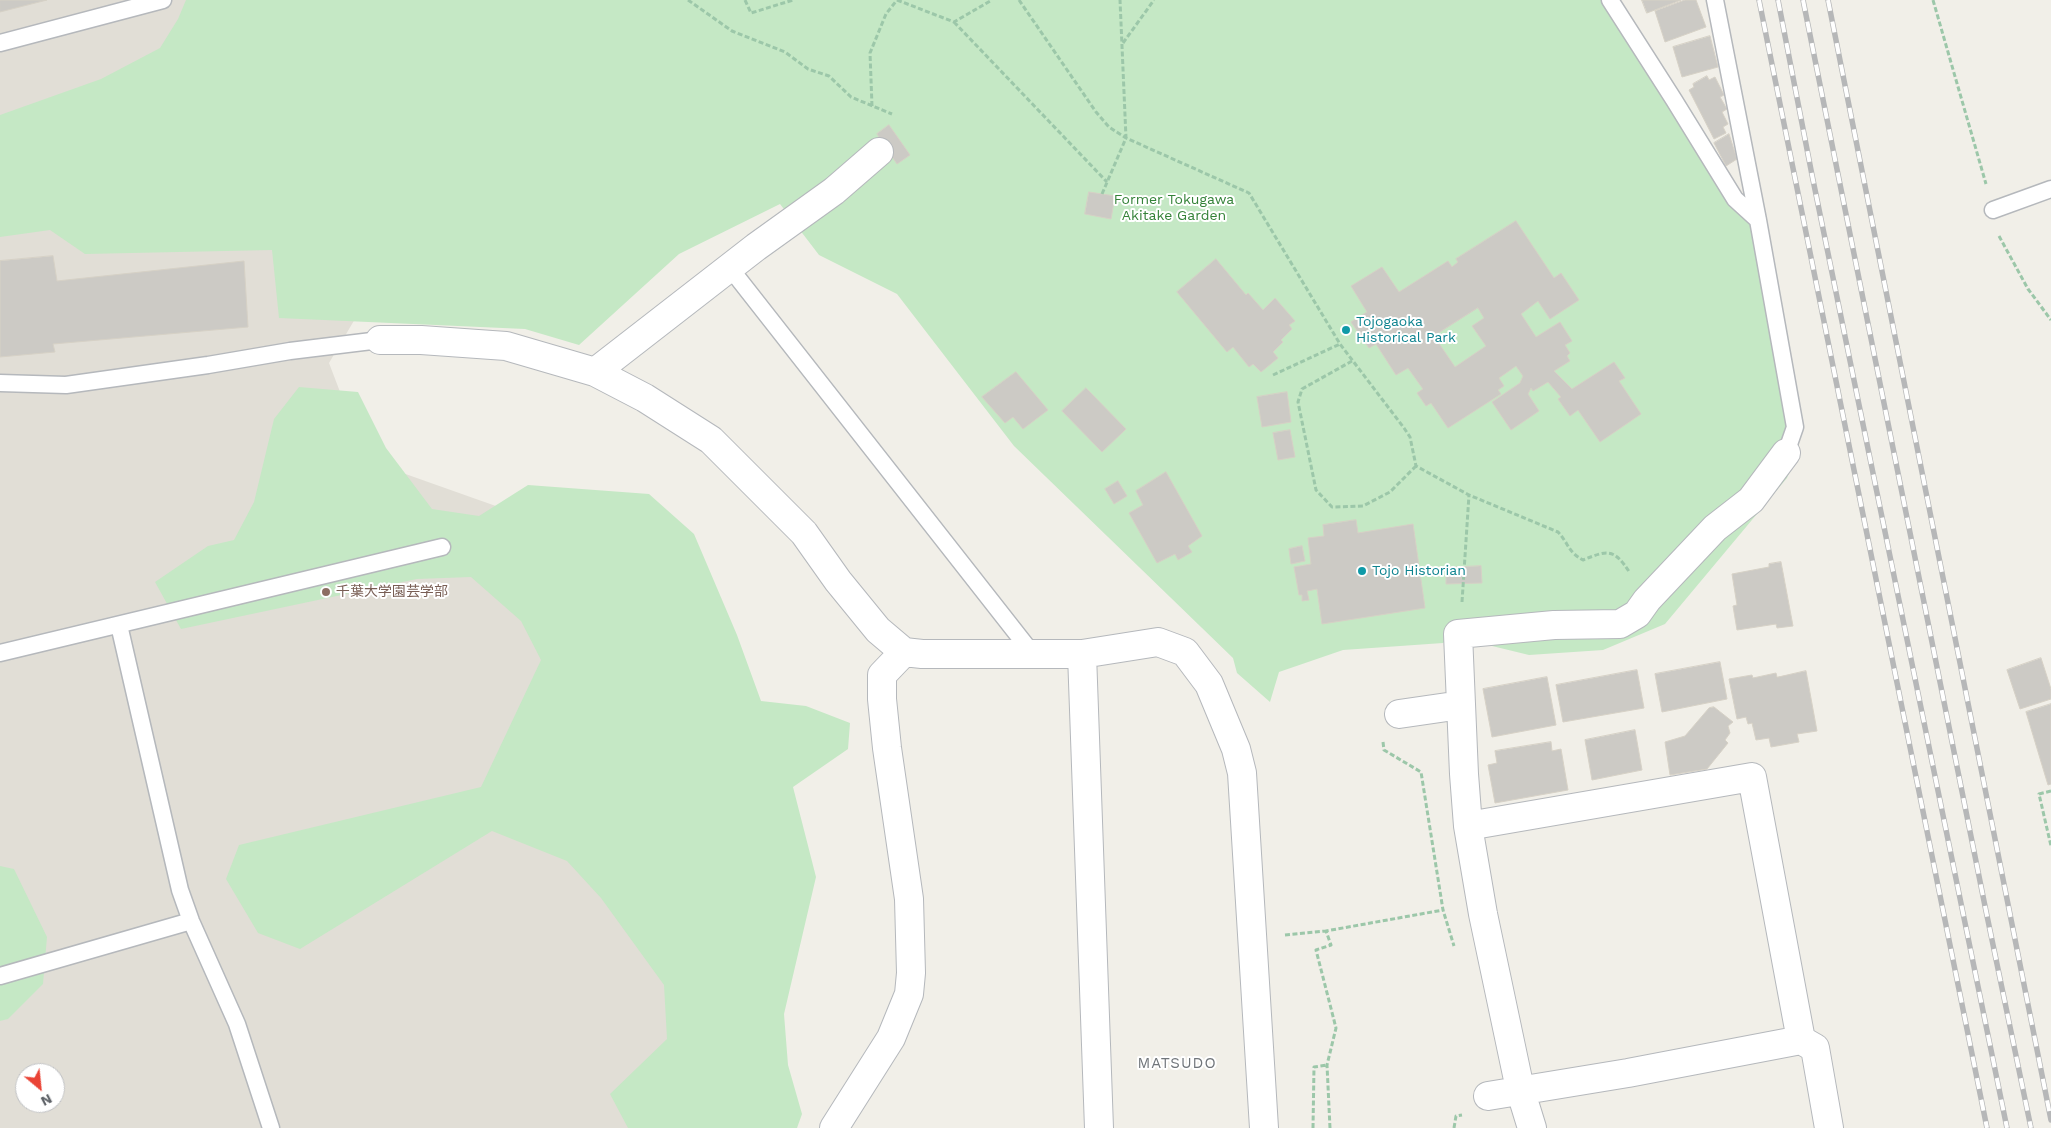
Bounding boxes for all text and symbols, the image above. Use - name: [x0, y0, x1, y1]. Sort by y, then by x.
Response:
- park label: Former Tokugawa Akitake Garden: [1114, 192, 1234, 224]
- place label: Tojogaoka Historical Park: [1356, 314, 1456, 347]
- marker: Tojogaoka Historical Park: [1340, 324, 1352, 336]
- place label: Tojo Historian: [1372, 563, 1466, 579]
- marker: Tojo Historian: [1356, 565, 1368, 577]
- place label: 千葉大学園芸学部: [336, 584, 448, 600]
- marker: 千葉大学園芸学部: [320, 586, 332, 598]
- district label: MATSUDO: [1137, 1055, 1217, 1073]
- north arrow: [15, 1063, 65, 1113]
- text: N: [38, 1091, 55, 1110]

